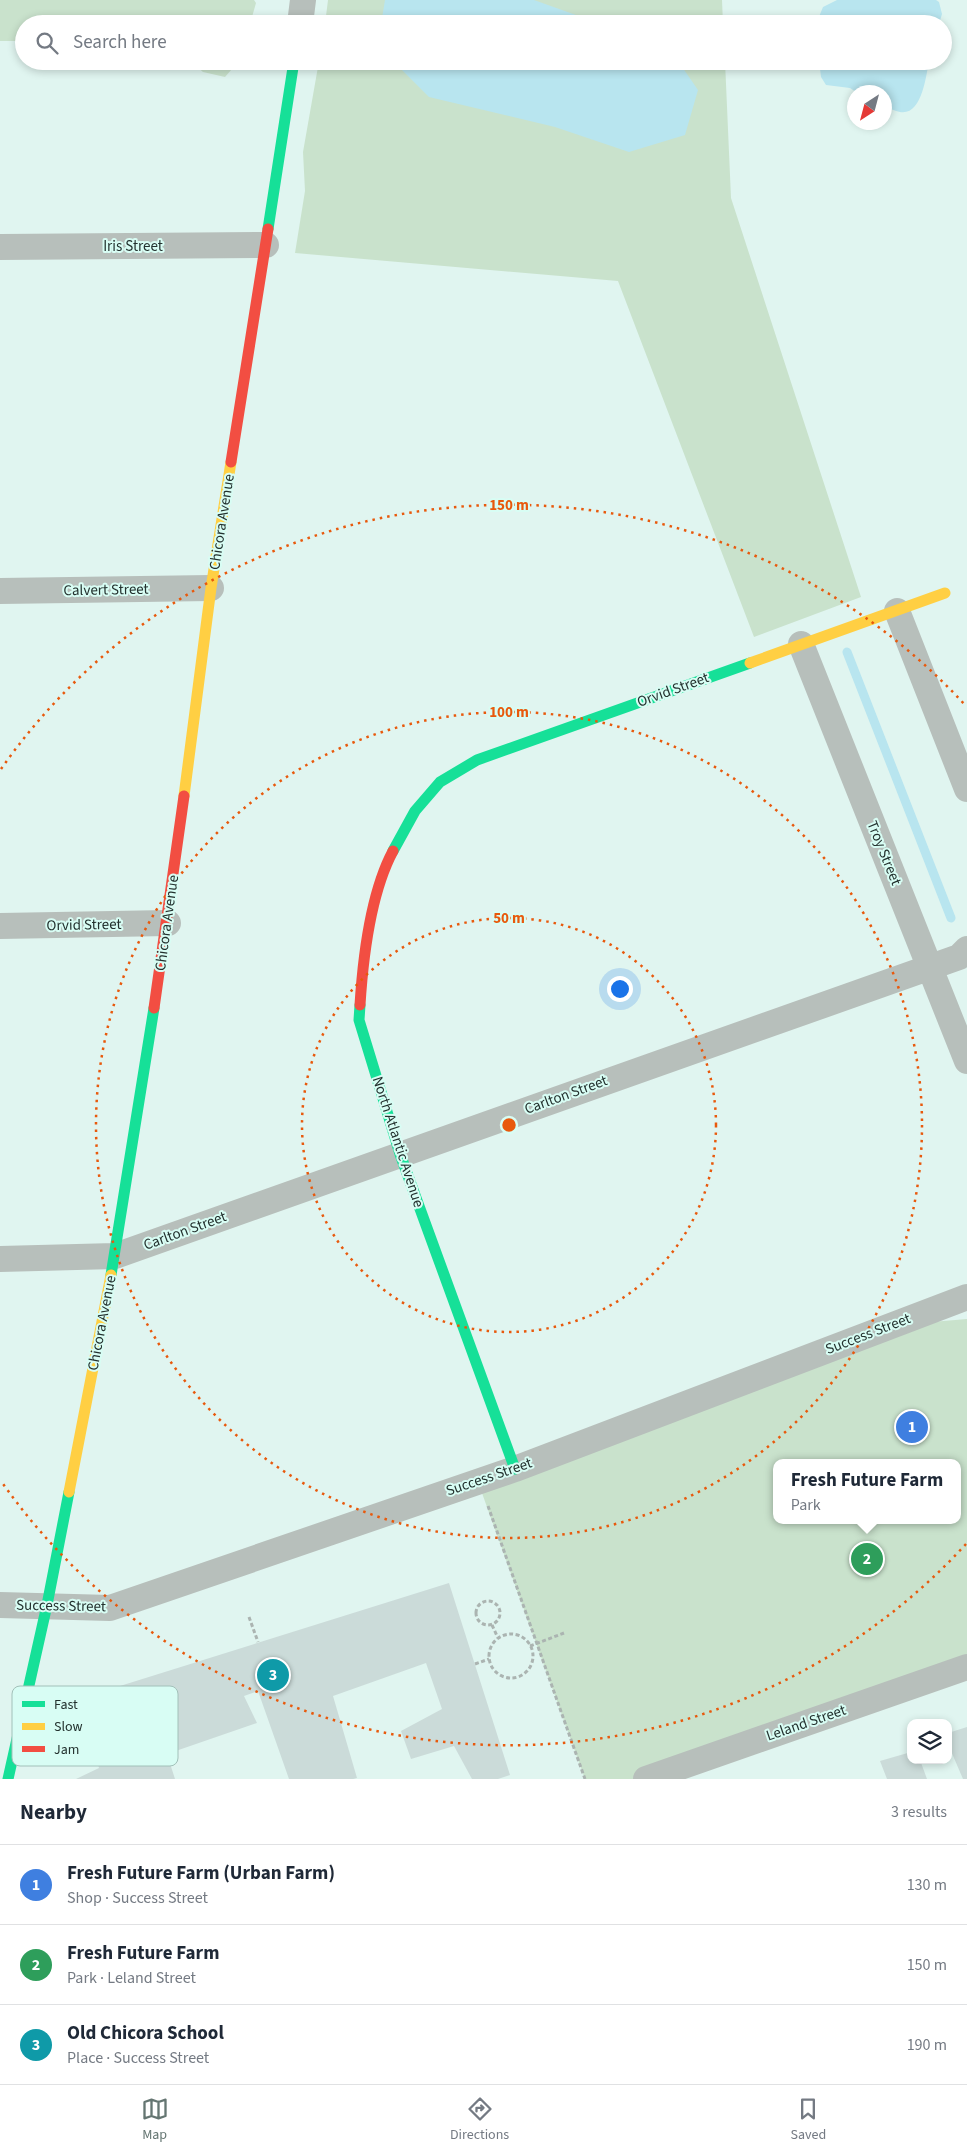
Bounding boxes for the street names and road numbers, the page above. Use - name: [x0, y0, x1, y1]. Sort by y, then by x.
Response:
- street label: Iris Street: [103, 236, 163, 257]
- street label: Chicora Avenue: [204, 473, 240, 571]
- street label: Calvert Street: [63, 579, 149, 601]
- street label: Orvid Street: [634, 667, 712, 713]
- street label: Troy Street: [862, 818, 906, 888]
- street label: Chicora Avenue: [150, 874, 184, 972]
- street label: Orvid Street: [46, 914, 122, 936]
- street label: Carlton Street: [522, 1070, 610, 1120]
- street label: North Atlantic Avenue: [367, 1074, 429, 1210]
- street label: Carlton Street: [141, 1206, 229, 1256]
- street label: Chicora Avenue: [82, 1274, 122, 1372]
- street label: Success Street: [822, 1308, 914, 1360]
- street label: Success Street: [443, 1452, 535, 1502]
- street label: Success Street: [16, 1595, 106, 1617]
- street label: Leland Street: [763, 1700, 849, 1746]

